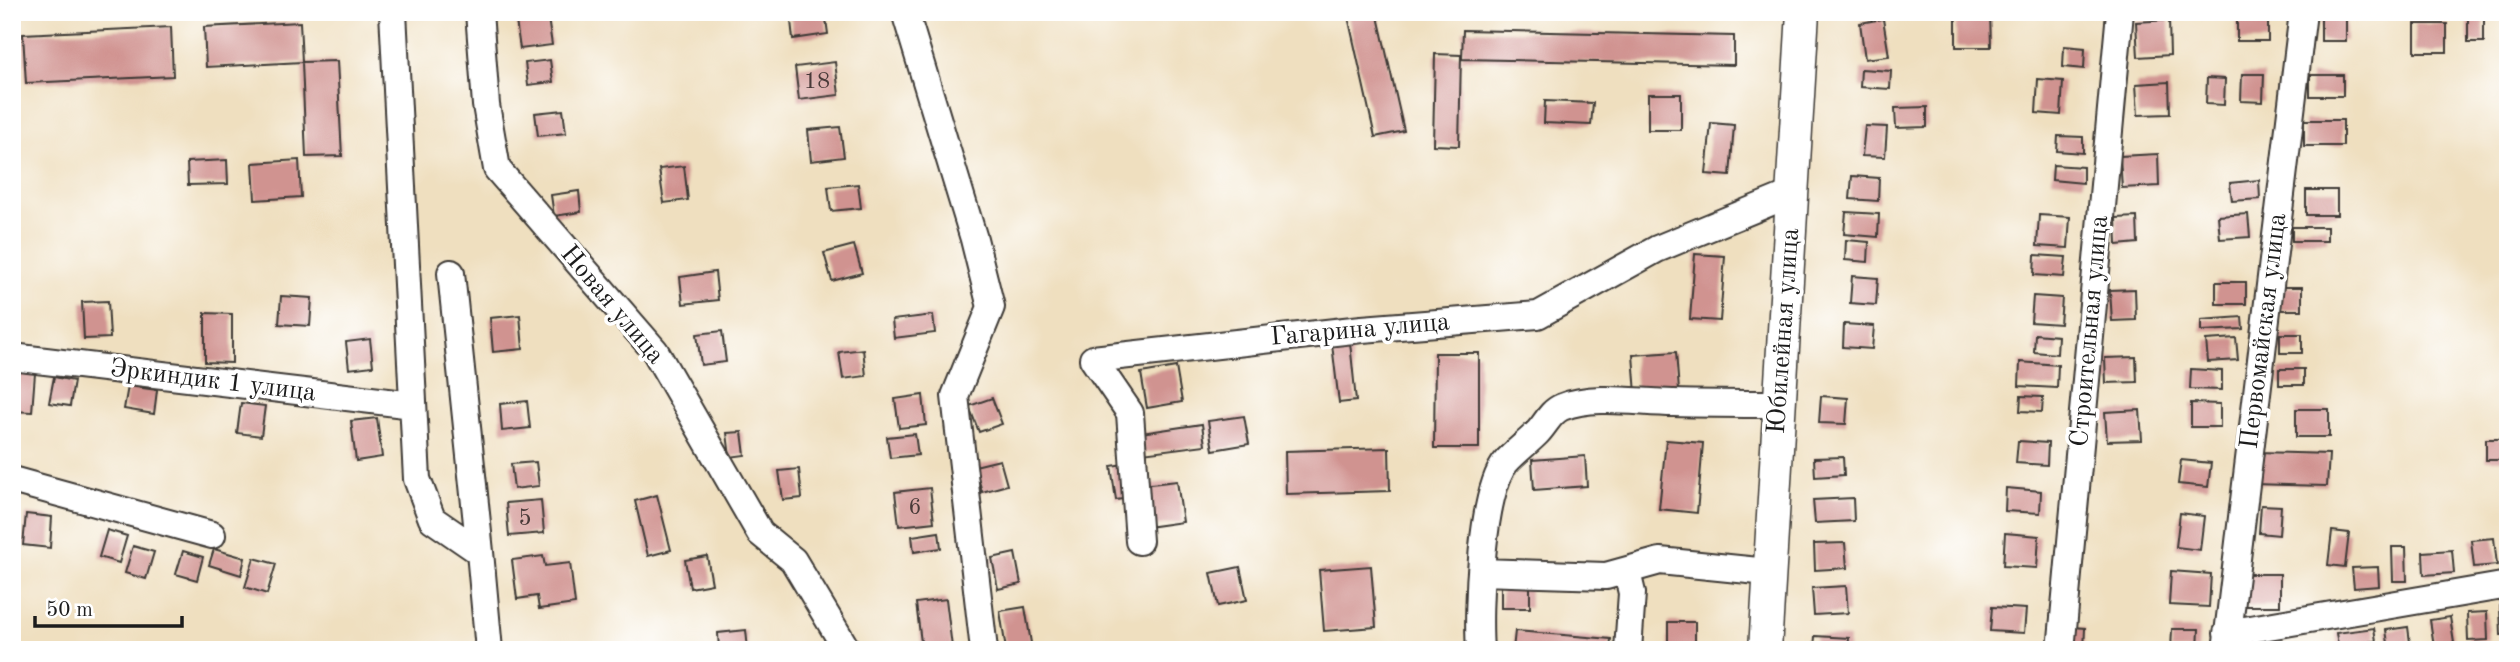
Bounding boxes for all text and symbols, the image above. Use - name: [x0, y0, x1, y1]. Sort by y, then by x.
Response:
- house number: 18: [804, 70, 830, 93]
- street label: Первомайская улица: [2237, 211, 2291, 451]
- street label: Строительная улица: [2067, 214, 2113, 448]
- street label: Юбилейная улица: [1764, 227, 1804, 435]
- street label: Новая улица: [555, 241, 669, 369]
- street label: Гагарина улица: [1269, 309, 1451, 351]
- street label: Эркиндик 1 улица: [109, 355, 318, 407]
- house number: 6: [908, 496, 922, 519]
- house number: 5: [518, 507, 532, 530]
- scale bar: [35, 585, 182, 629]
- text: 50 m: [46, 600, 93, 621]

